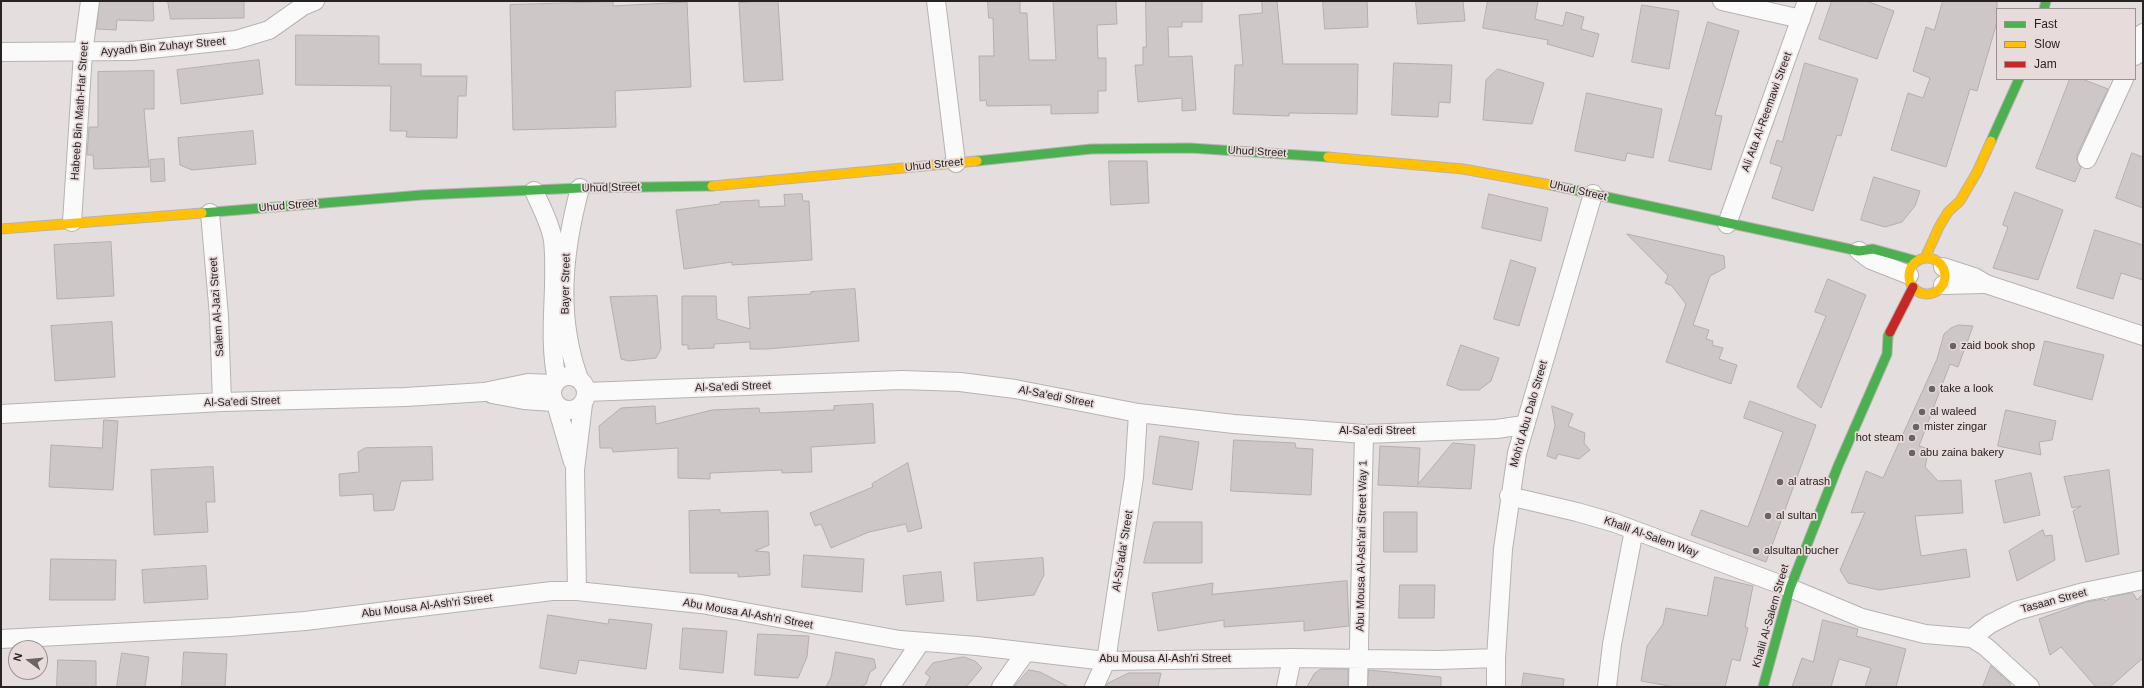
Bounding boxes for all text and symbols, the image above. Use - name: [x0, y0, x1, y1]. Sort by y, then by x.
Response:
- legend: [1996, 8, 2136, 80]
- text: Fast: [2034, 17, 2057, 31]
- street label: Ayyadh Bin Zuhayr Street: [100, 35, 226, 59]
- text: Slow: [2034, 37, 2060, 51]
- street label: Habeeb Bin Math-Har Street: [69, 41, 91, 181]
- street label: Ali Ata Al-Reemawi Street: [1739, 50, 1795, 174]
- text: Jam: [2034, 57, 2057, 71]
- street label: Uhud Street: [1227, 144, 1287, 160]
- street label: Uhud Street: [904, 155, 964, 175]
- street label: Uhud Street: [1548, 178, 1608, 204]
- street label: Uhud Street: [582, 181, 640, 195]
- street label: Uhud Street: [258, 197, 318, 215]
- street label: Bayer Street: [559, 253, 573, 315]
- street label: Salem Al-Jazi Street: [207, 257, 227, 357]
- place label: zaid book shop: [1961, 339, 2035, 353]
- marker: zaid book shop: [1948, 341, 1958, 351]
- street label: Moh'd Abu Dalo Street: [1507, 359, 1551, 469]
- street label: Al-Sa'edi Street: [695, 379, 771, 395]
- place label: take a look: [1940, 382, 1993, 396]
- street label: Al-Sa'edi Street: [1017, 383, 1095, 411]
- marker: take a look: [1927, 384, 1937, 394]
- street label: Al-Sa'edi Street: [204, 394, 280, 410]
- place label: al waleed: [1930, 405, 1976, 419]
- marker: al waleed: [1917, 407, 1927, 417]
- place label: mister zingar: [1924, 420, 1987, 434]
- marker: mister zingar: [1911, 422, 1921, 432]
- street label: Al-Sa'edi Street: [1339, 424, 1415, 438]
- place label: hot steam: [1856, 431, 1904, 445]
- marker: hot steam: [1907, 433, 1917, 443]
- place label: abu zaina bakery: [1920, 446, 2004, 460]
- marker: abu zaina bakery: [1907, 448, 1917, 458]
- street label: Abu Mousa Al-Ash'ari Street Way 1: [1354, 460, 1370, 632]
- place label: al atrash: [1788, 475, 1830, 489]
- marker: al atrash: [1775, 477, 1785, 487]
- place label: al sultan: [1776, 509, 1817, 523]
- street label: Al-Su'ada' Street: [1110, 510, 1136, 592]
- marker: al sultan: [1763, 511, 1773, 521]
- street label: Khalil Al-Salem Way: [1602, 514, 1700, 560]
- place label: alsultan bucher: [1764, 544, 1839, 558]
- marker: alsultan bucher: [1751, 546, 1761, 556]
- street label: Khalil Al-Salem Street: [1750, 563, 1792, 669]
- street label: Tasaan Street: [2020, 586, 2088, 616]
- street label: Abu Mousa Al-Ash'ri Street: [361, 591, 493, 621]
- street label: Abu Mousa Al-Ash'ri Street: [682, 596, 814, 632]
- north arrow: [8, 640, 48, 680]
- text: N: [11, 651, 24, 662]
- street label: Abu Mousa Al-Ash'ri Street: [1099, 652, 1231, 666]

